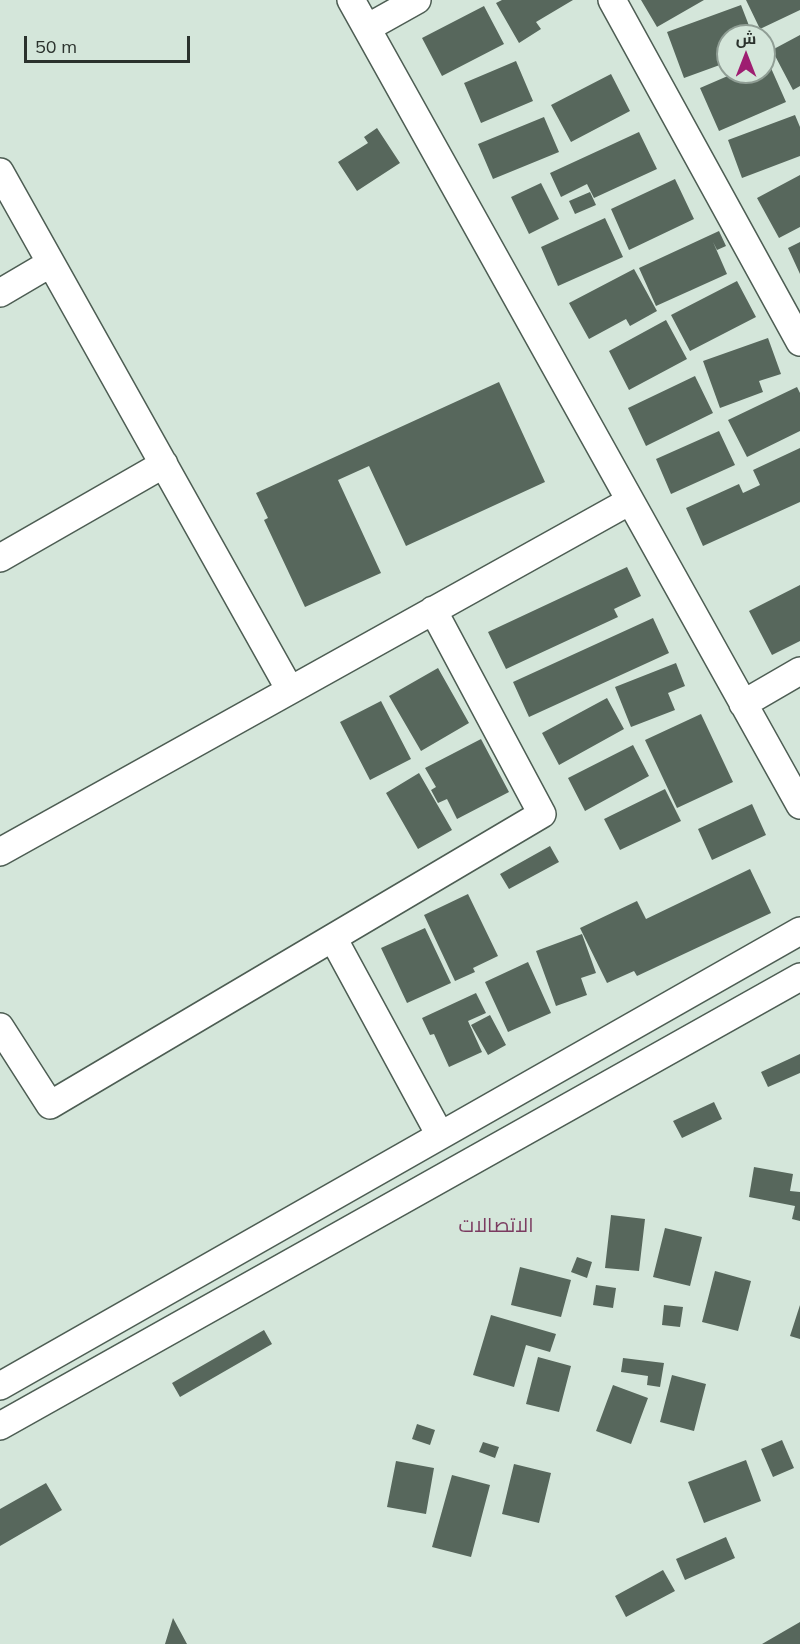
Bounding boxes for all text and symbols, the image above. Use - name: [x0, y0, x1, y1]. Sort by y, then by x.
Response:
- scale bar: [27, 24, 194, 62]
- north arrow: [716, 24, 776, 84]
- text: ش: [736, 28, 756, 48]
- text: 50 m: [35, 35, 77, 58]
- district label: الاتصالات: [458, 1214, 534, 1238]

